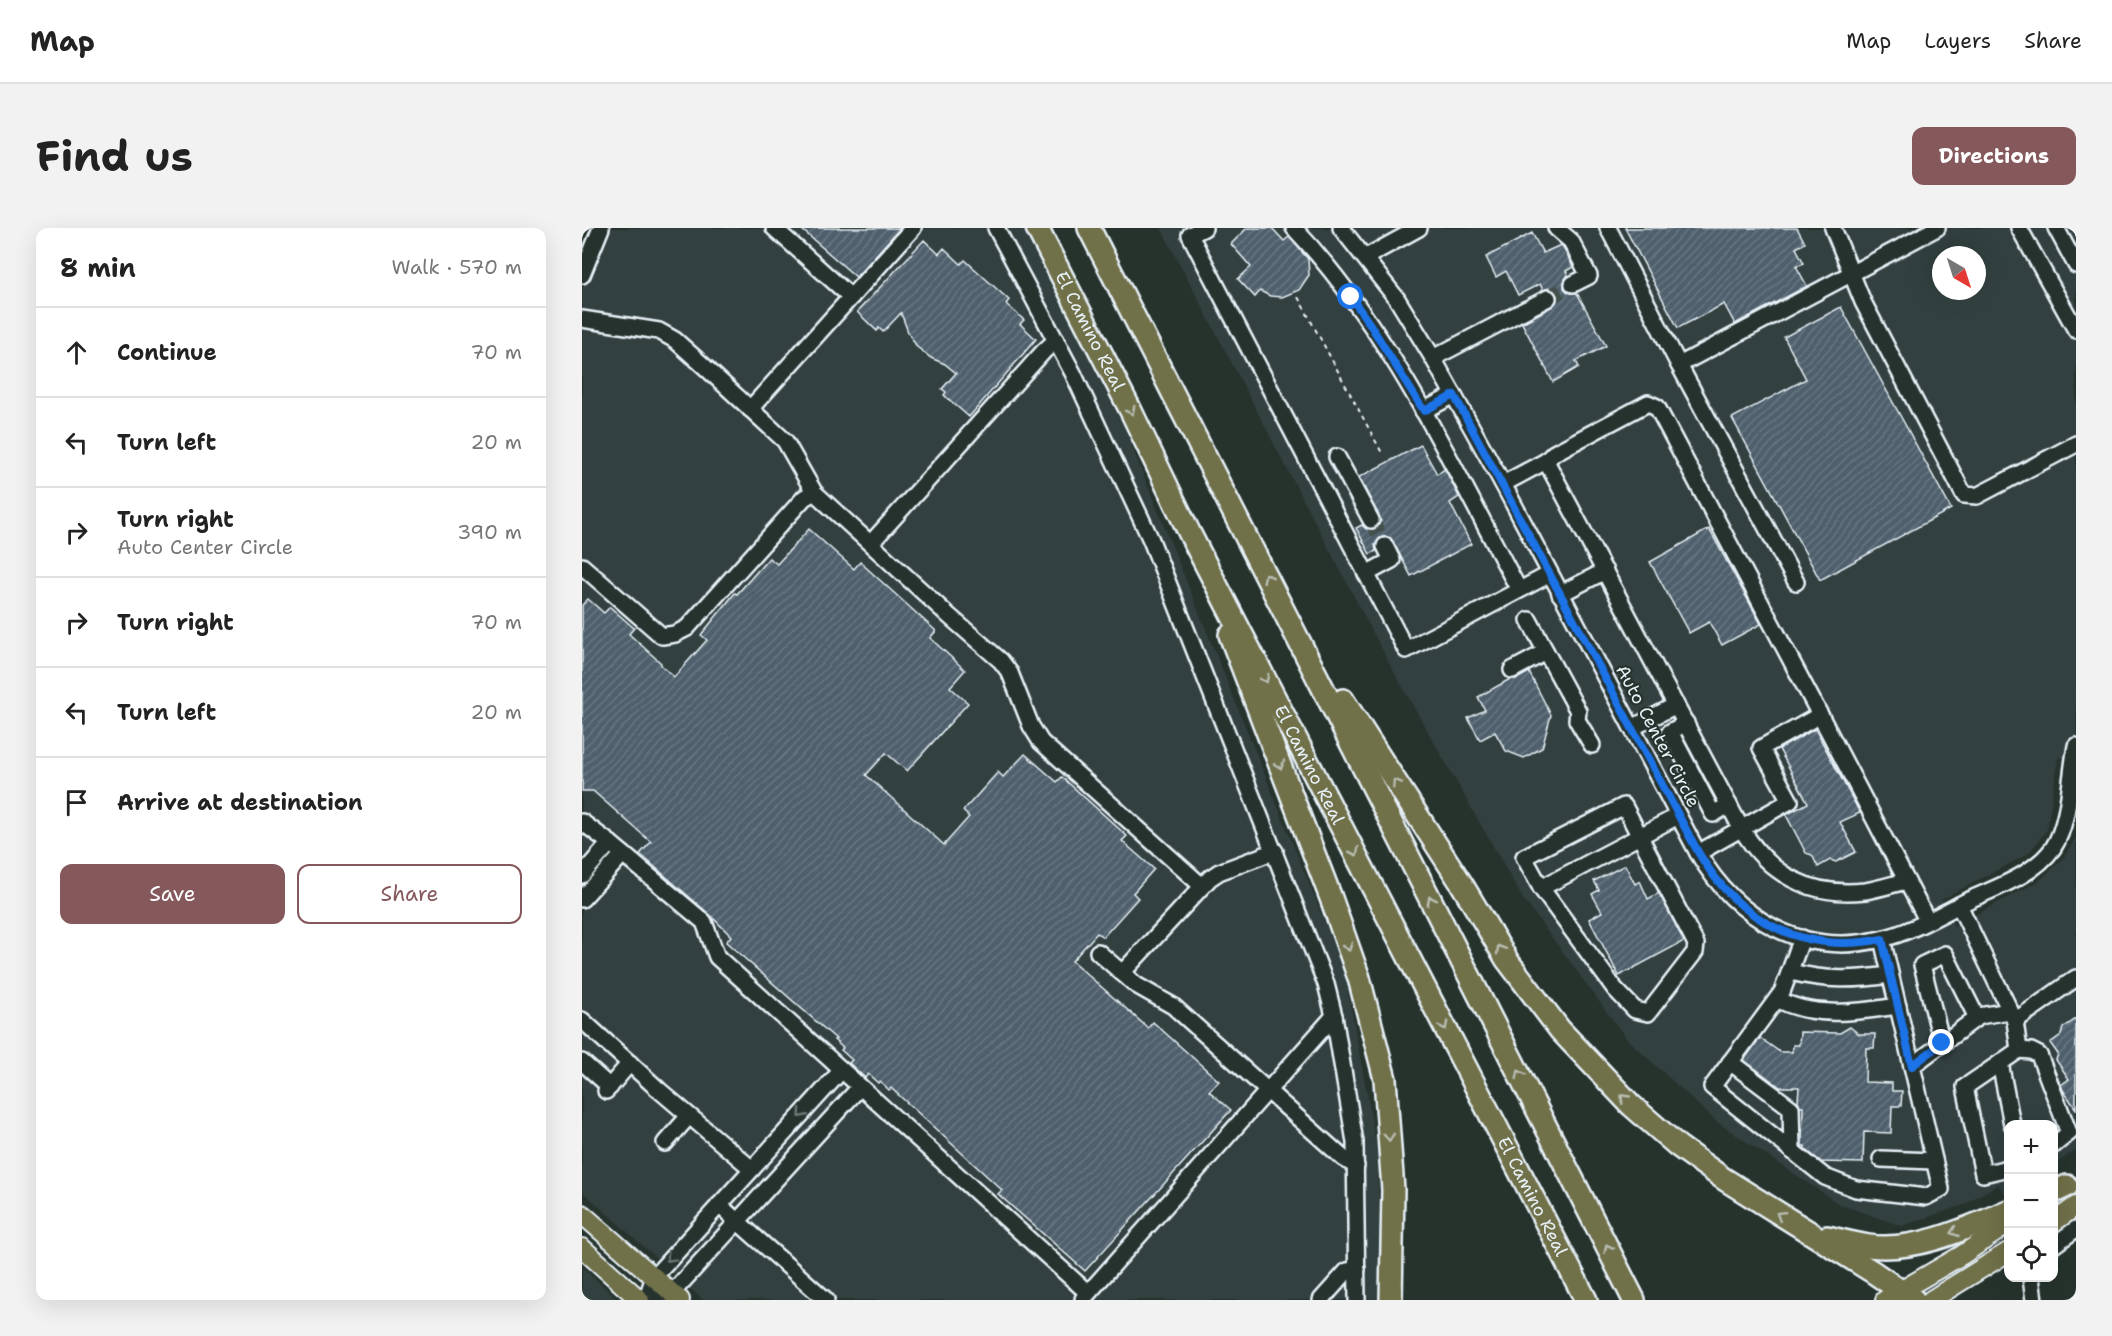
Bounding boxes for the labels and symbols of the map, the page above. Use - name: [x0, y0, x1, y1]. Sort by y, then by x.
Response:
- north arrow: [1932, 246, 1986, 300]
- street label: El Camino Real: [1049, 267, 1131, 396]
- route start: [1337, 283, 1363, 309]
- one-way arrow: [1123, 405, 1135, 416]
- one-way arrow: [1262, 572, 1274, 583]
- street label: Auto Center Circle: [1610, 660, 1706, 812]
- one-way arrow: [1258, 673, 1270, 684]
- street label: El Camino Real: [1269, 701, 1350, 829]
- one-way arrow: [1272, 759, 1285, 770]
- one-way arrow: [1393, 779, 1404, 790]
- one-way arrow: [1348, 846, 1359, 857]
- one-way arrow: [1427, 896, 1438, 907]
- one-way arrow: [1341, 941, 1354, 952]
- one-way arrow: [1495, 945, 1507, 955]
- one-way arrow: [1437, 1019, 1448, 1030]
- route end: [1928, 1029, 1954, 1055]
- one-way arrow: [1515, 1069, 1527, 1080]
- one-way arrow: [1621, 1094, 1632, 1105]
- one-way arrow: [798, 1108, 809, 1118]
- one-way arrow: [1382, 1133, 1395, 1142]
- street label: El Camino Real: [1492, 1133, 1574, 1261]
- one-way arrow: [1776, 1211, 1787, 1222]
- one-way arrow: [1949, 1224, 1960, 1237]
- one-way arrow: [1604, 1243, 1615, 1254]
- one-way arrow: [666, 1252, 677, 1262]

